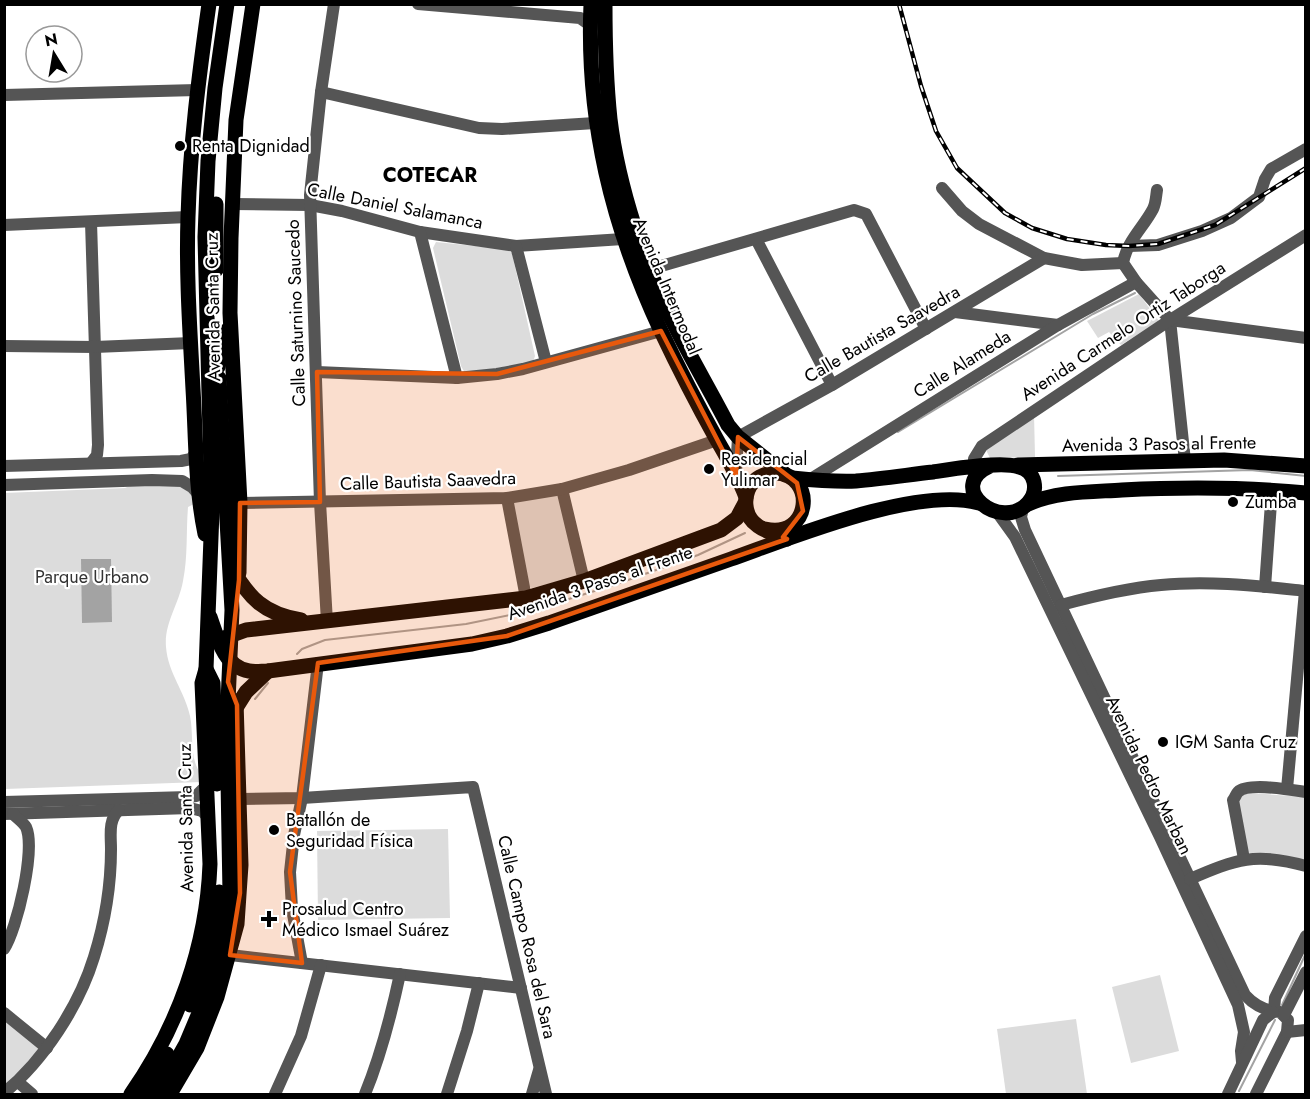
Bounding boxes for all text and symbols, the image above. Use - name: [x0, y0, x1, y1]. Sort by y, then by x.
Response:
- north arrow: [24, 24, 84, 84]
- text: N: [43, 27, 60, 52]
- place label: Renta Dignidad: [192, 133, 310, 159]
- marker: Renta Dignidad: [173, 139, 187, 153]
- district label: COTECAR: [383, 161, 477, 190]
- street label: Calle Daniel Salamanca: [305, 176, 485, 236]
- street label: Avenida Intermodal: [626, 213, 708, 359]
- street label: Calle Saturnino Saucedo: [280, 219, 312, 407]
- street label: Avenida Santa Cruz: [199, 232, 227, 382]
- street label: Avenida Carmelo Ortiz Taborga: [1016, 255, 1230, 407]
- street label: Calle Bautista Saavedra: [799, 279, 965, 389]
- street label: Calle Alameda: [908, 324, 1016, 404]
- street label: Avenida 3 Pasos al Frente: [1062, 429, 1256, 459]
- place label: Residencial Yulimar: [721, 446, 807, 493]
- marker: Residencial Yulimar: [702, 462, 716, 476]
- street label: Calle Bautista Saavedra: [340, 465, 516, 497]
- place label: Zumba: [1245, 489, 1297, 515]
- marker: Zumba: [1226, 495, 1240, 509]
- street label: Avenida 3 Pasos al Frente: [504, 539, 696, 627]
- park label: Parque Urbano: [35, 564, 149, 590]
- street label: Avenida Pedro Marban: [1099, 691, 1199, 859]
- place label: IGM Santa Cruz: [1175, 729, 1297, 755]
- marker: IGM Santa Cruz: [1156, 735, 1170, 749]
- street label: Avenida Santa Cruz: [172, 743, 200, 893]
- place label: Batallón de Seguridad Física: [286, 807, 413, 854]
- marker: Batallón de Seguridad Física: [267, 823, 281, 837]
- street label: Calle Campo Rosa del Sara: [491, 833, 563, 1041]
- place label: Prosalud Centro Médico Ismael Suárez: [282, 896, 450, 943]
- marker: Prosalud Centro Médico Ismael Suárez: [260, 910, 278, 928]

